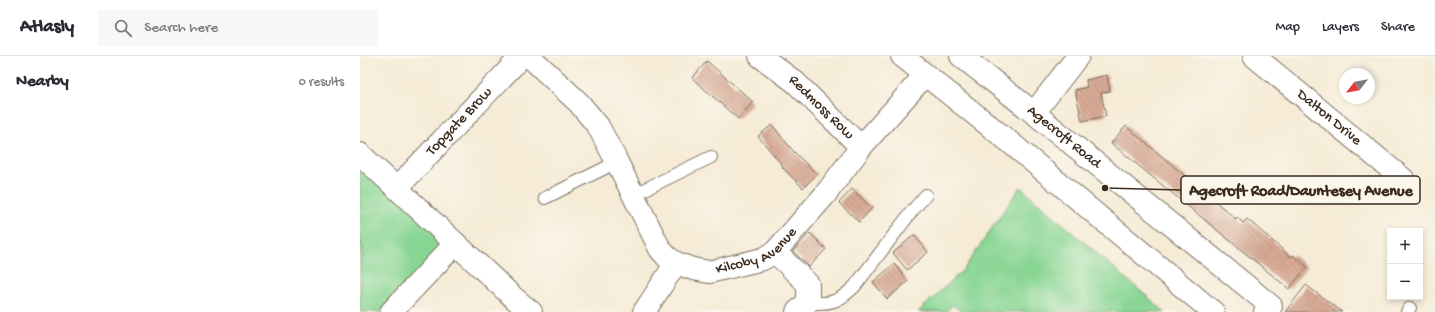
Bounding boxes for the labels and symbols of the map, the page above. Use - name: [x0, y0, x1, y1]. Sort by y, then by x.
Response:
- north arrow: [1339, 68, 1375, 104]
- street label: Redmoss Row: [785, 71, 858, 144]
- street label: Topgate Brow: [422, 84, 497, 161]
- street label: Dalton Drive: [1292, 85, 1365, 150]
- street label: Agecroft Road: [1023, 102, 1105, 174]
- callout: Agecroft Road/Dauntesey Avenue: [1181, 176, 1420, 204]
- text: Agecroft Road/Dauntesey Avenue: [1188, 182, 1413, 202]
- street label: Kilcoby Avenue: [714, 224, 801, 279]

